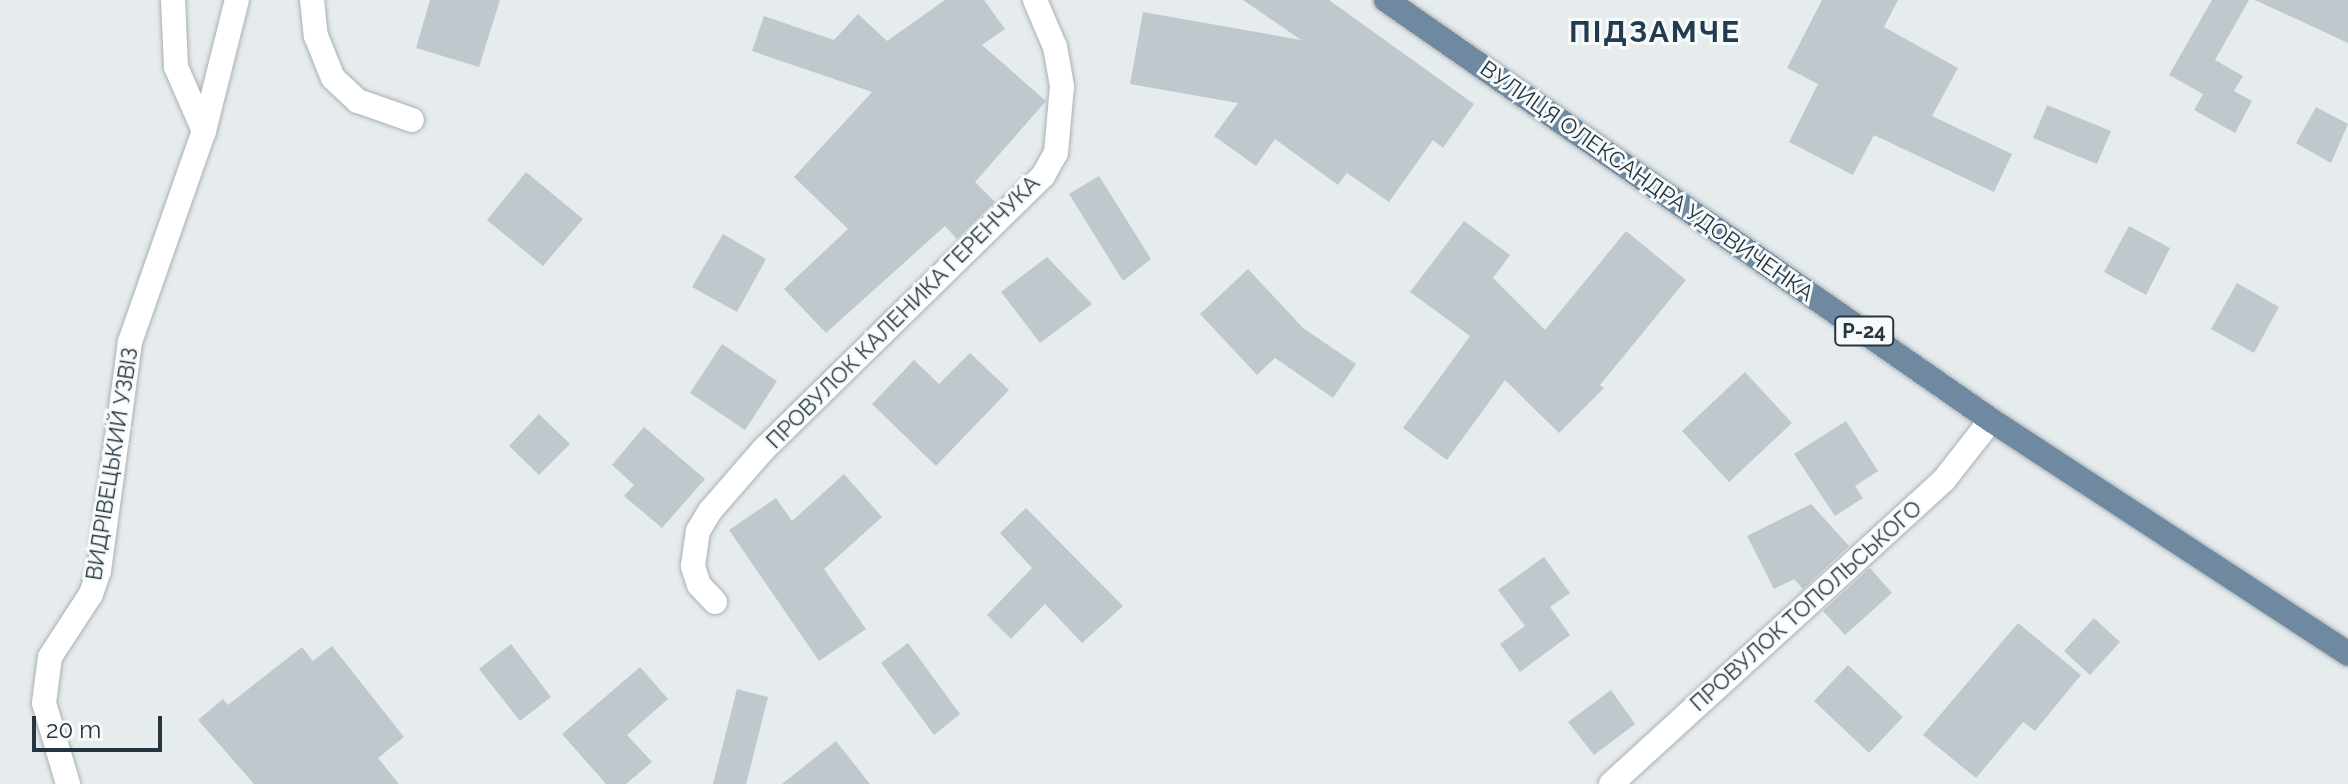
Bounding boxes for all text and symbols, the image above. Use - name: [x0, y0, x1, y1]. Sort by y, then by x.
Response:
- district label: ПІДЗАМЧЕ: [1569, 14, 1741, 50]
- street label: ВУЛИЦЯ ОЛЕКСАНДРА УДОВИЧЕНКА: [1475, 55, 1819, 307]
- street label: ПРОВУЛОК КАЛЕНИКА ГЕРЕНЧУКА: [761, 170, 1045, 454]
- road number: Р-24: [1834, 315, 1894, 347]
- street label: ВИДРІВЕЦЬКИЙ УЗВІЗ: [81, 346, 143, 582]
- street label: ПРОВУЛОК ТОПОЛЬСЬКОГО: [1684, 495, 1928, 717]
- scale bar: [36, 700, 166, 750]
- text: 20 m: [46, 715, 101, 744]

